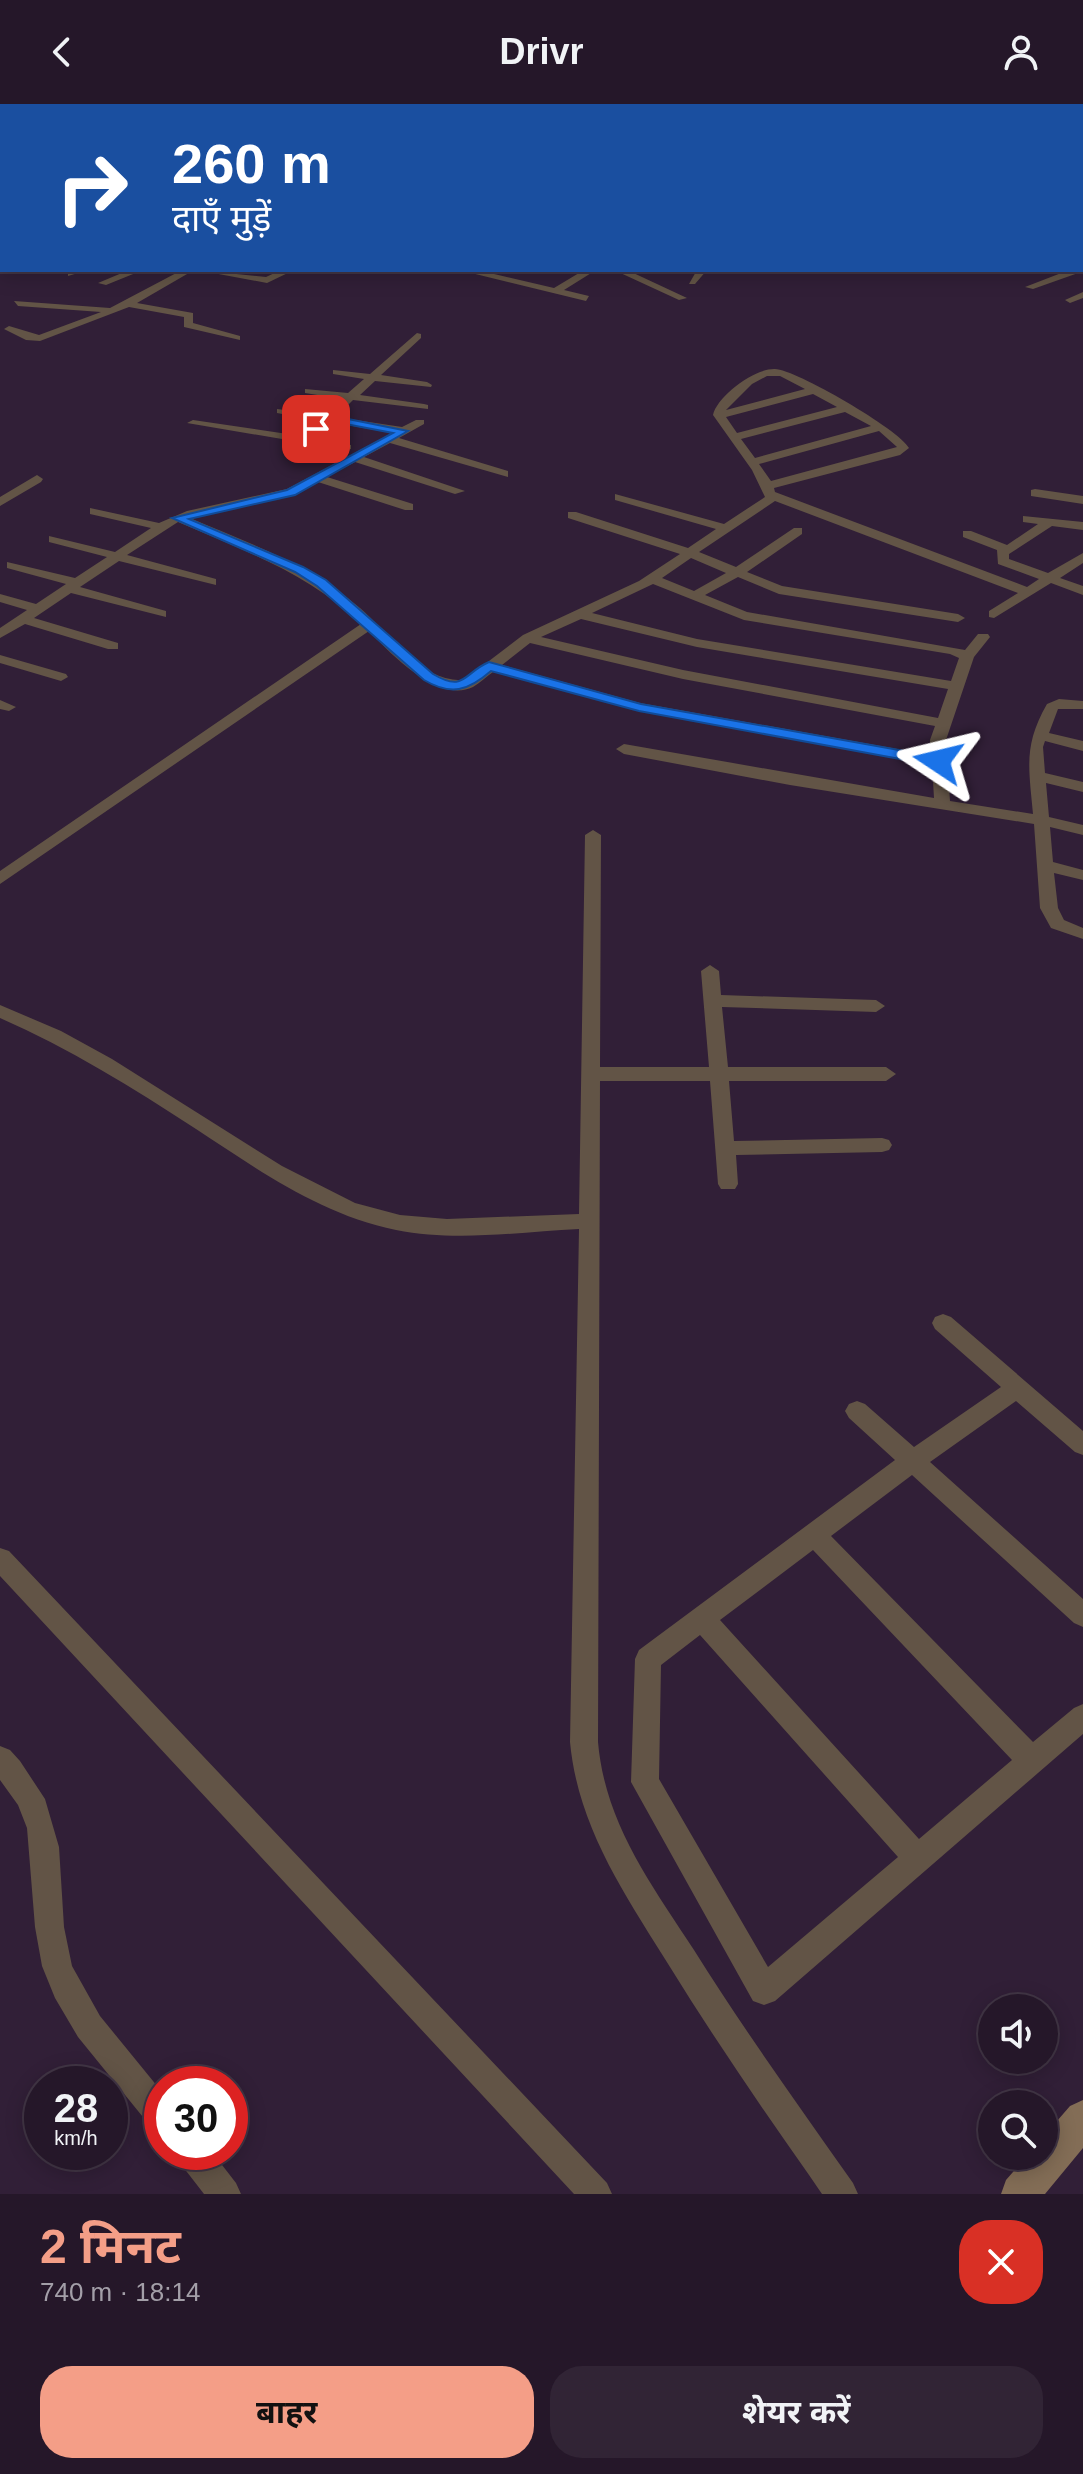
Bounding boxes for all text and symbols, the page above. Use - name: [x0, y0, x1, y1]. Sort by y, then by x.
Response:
- icon: back: [40, 30, 84, 74]
- icon: person: [999, 30, 1043, 74]
- text: Drivr: [499, 31, 584, 72]
- text: 260 m: [172, 132, 331, 195]
- icon: right: [40, 136, 144, 240]
- text: दाएँ मुड़ें: [172, 198, 271, 239]
- pin: [282, 395, 350, 463]
- icon: arrive: [294, 407, 338, 451]
- position arrow: [896, 719, 980, 803]
- map controls: [978, 1994, 1058, 2170]
- button: sound: [978, 1994, 1058, 2074]
- speed limit sign: 30: [144, 2066, 248, 2170]
- text: 28: [54, 2086, 98, 2130]
- button: search: [978, 2090, 1058, 2170]
- text: km/h: [54, 2127, 98, 2149]
- text: 2 मिनट: [40, 2220, 181, 2273]
- button: close: [959, 2220, 1043, 2304]
- text: 740 m · 18:14: [40, 2277, 200, 2307]
- button: बाहर: [40, 2366, 534, 2458]
- button: शेयर करें: [550, 2366, 1043, 2458]

